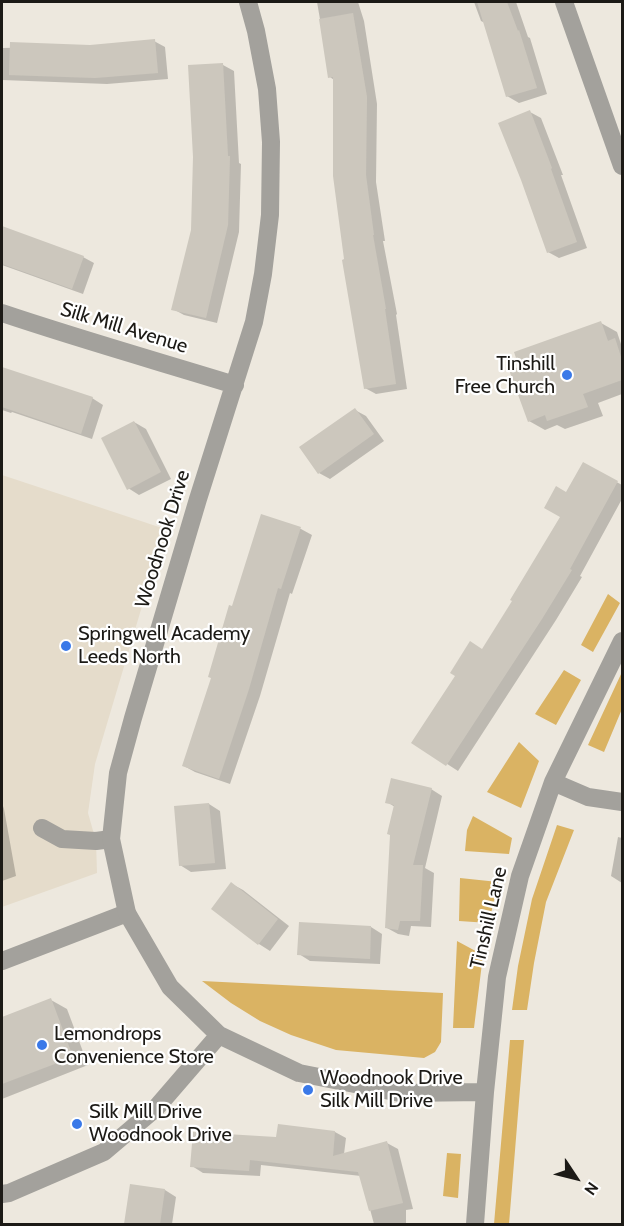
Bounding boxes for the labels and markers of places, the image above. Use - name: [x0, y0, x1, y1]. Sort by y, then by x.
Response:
- place label: Tinshill Free Church: [455, 352, 555, 399]
- marker: Tinshill Free Church: [560, 368, 574, 382]
- place label: Springwell Academy Leeds North: [78, 622, 250, 669]
- marker: Springwell Academy Leeds North: [59, 639, 73, 653]
- place label: Lemondrops Convenience Store: [54, 1022, 214, 1069]
- marker: Lemondrops Convenience Store: [35, 1038, 49, 1052]
- place label: Woodnook Drive Silk Mill Drive: [320, 1066, 463, 1113]
- marker: Woodnook Drive Silk Mill Drive: [301, 1083, 315, 1097]
- place label: Silk Mill Drive Woodnook Drive: [89, 1100, 232, 1147]
- marker: Silk Mill Drive Woodnook Drive: [70, 1117, 84, 1131]

